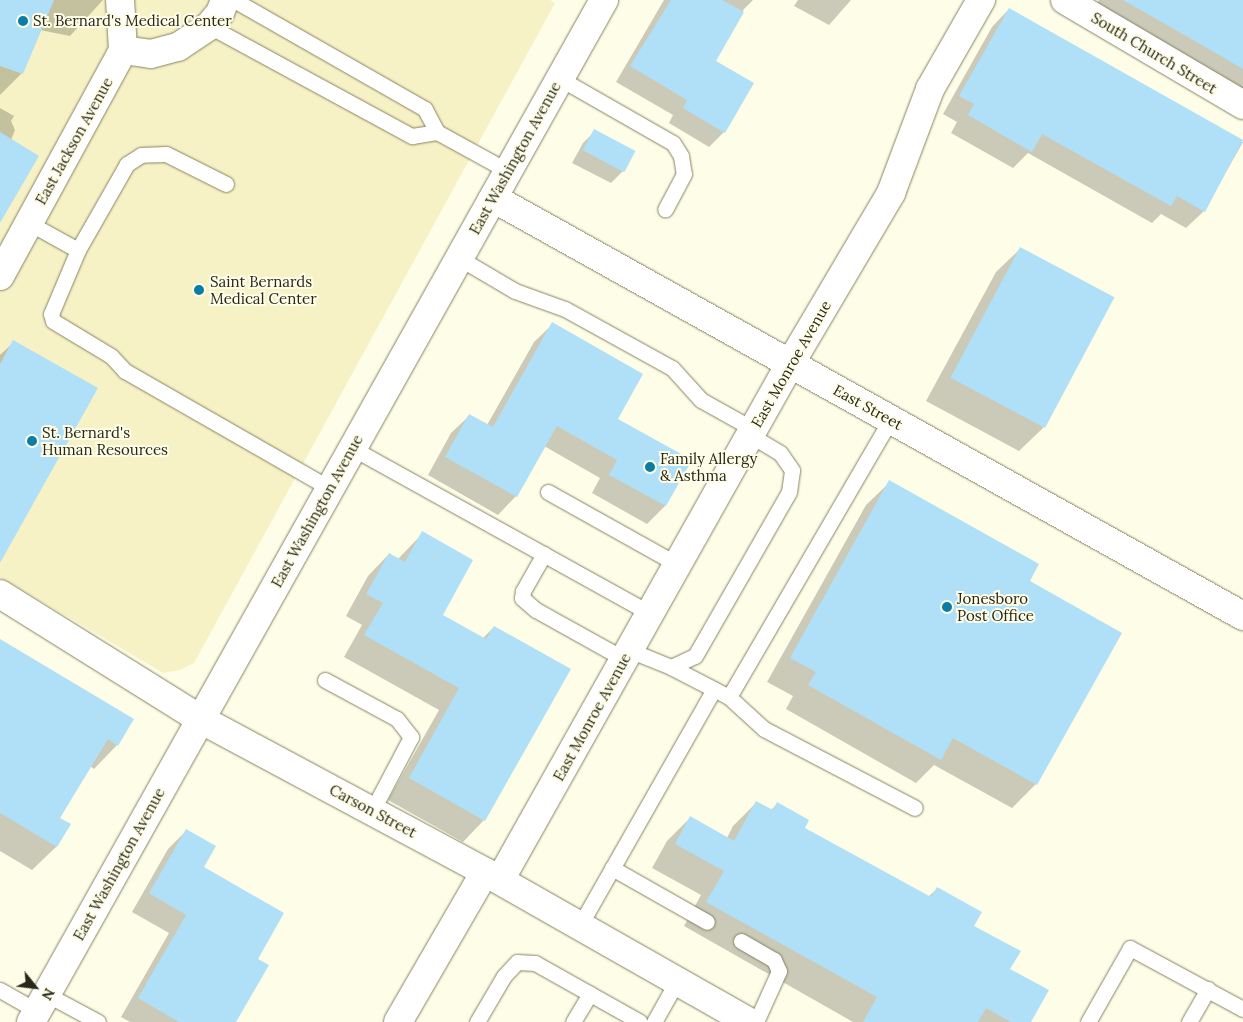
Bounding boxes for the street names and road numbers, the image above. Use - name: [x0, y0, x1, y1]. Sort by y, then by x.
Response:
- street label: South Church Street: [1088, 8, 1220, 98]
- street label: East Jackson Avenue: [32, 74, 116, 208]
- street label: East Washington Avenue: [465, 78, 565, 238]
- street label: East Monroe Avenue: [747, 297, 835, 431]
- street label: East Street: [830, 381, 906, 433]
- street label: East Washington Avenue: [267, 431, 367, 591]
- street label: East Monroe Avenue: [549, 650, 635, 784]
- street label: Carson Street: [326, 781, 420, 841]
- street label: East Washington Avenue: [69, 784, 169, 944]

